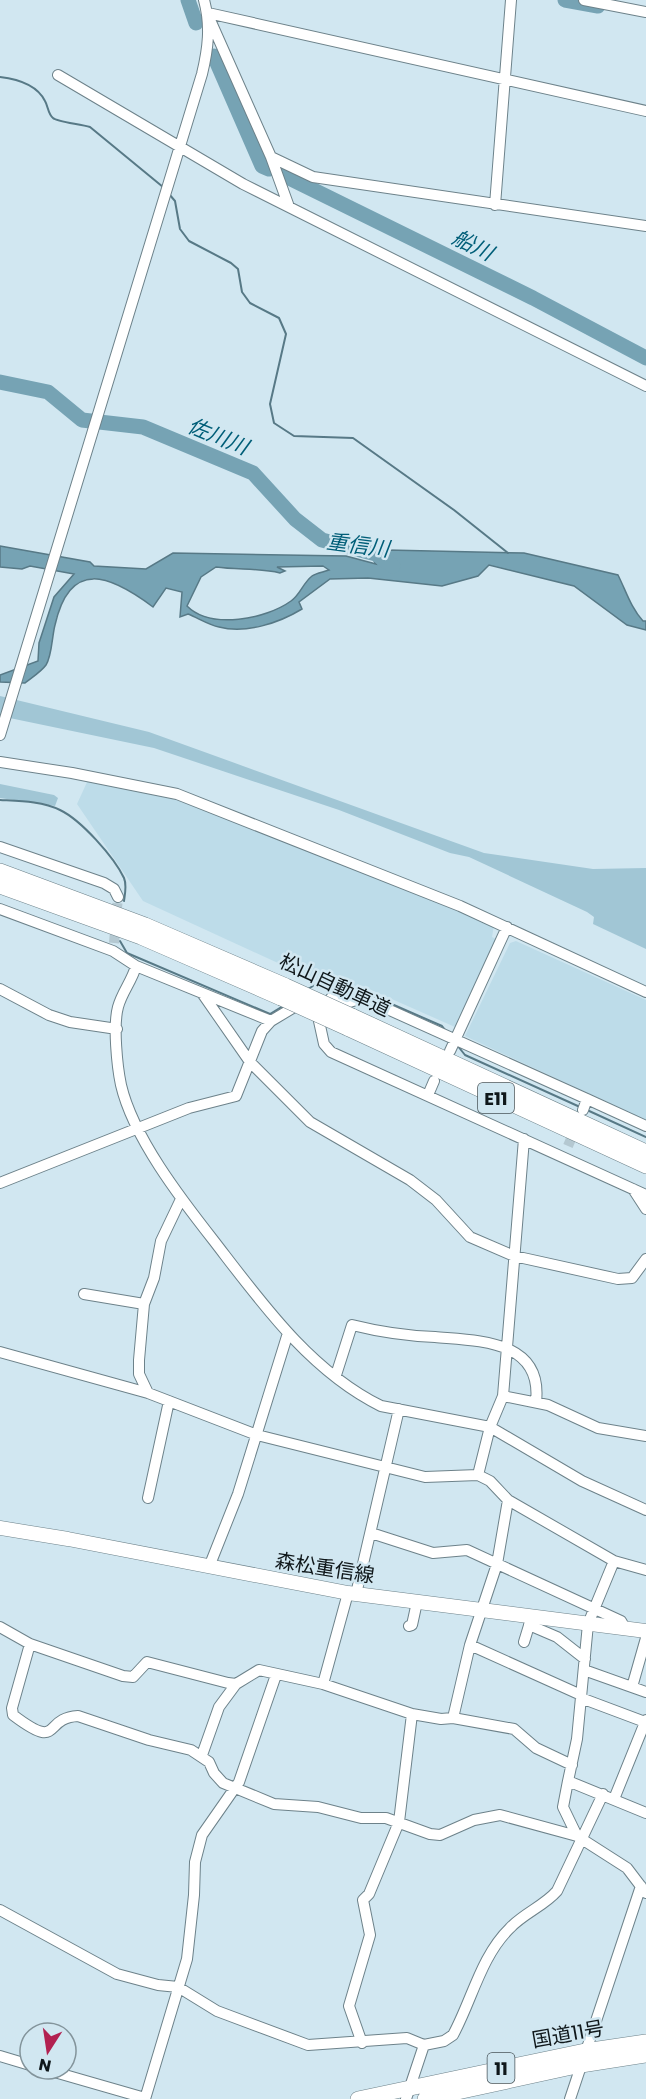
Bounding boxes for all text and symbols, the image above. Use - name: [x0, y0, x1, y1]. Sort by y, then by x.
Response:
- water label: 船川: [448, 223, 500, 268]
- water label: 佐川川: [183, 411, 254, 462]
- water label: 重信川: [325, 527, 393, 563]
- street label: 松山自動車道: [275, 947, 395, 1023]
- road number: E11: [478, 1083, 514, 1113]
- street label: 森松重信線: [273, 1546, 377, 1590]
- street label: 国道11号: [530, 2014, 606, 2054]
- north arrow: [18, 2021, 78, 2081]
- text: N: [37, 2053, 53, 2078]
- road number: 11: [488, 2053, 514, 2083]

